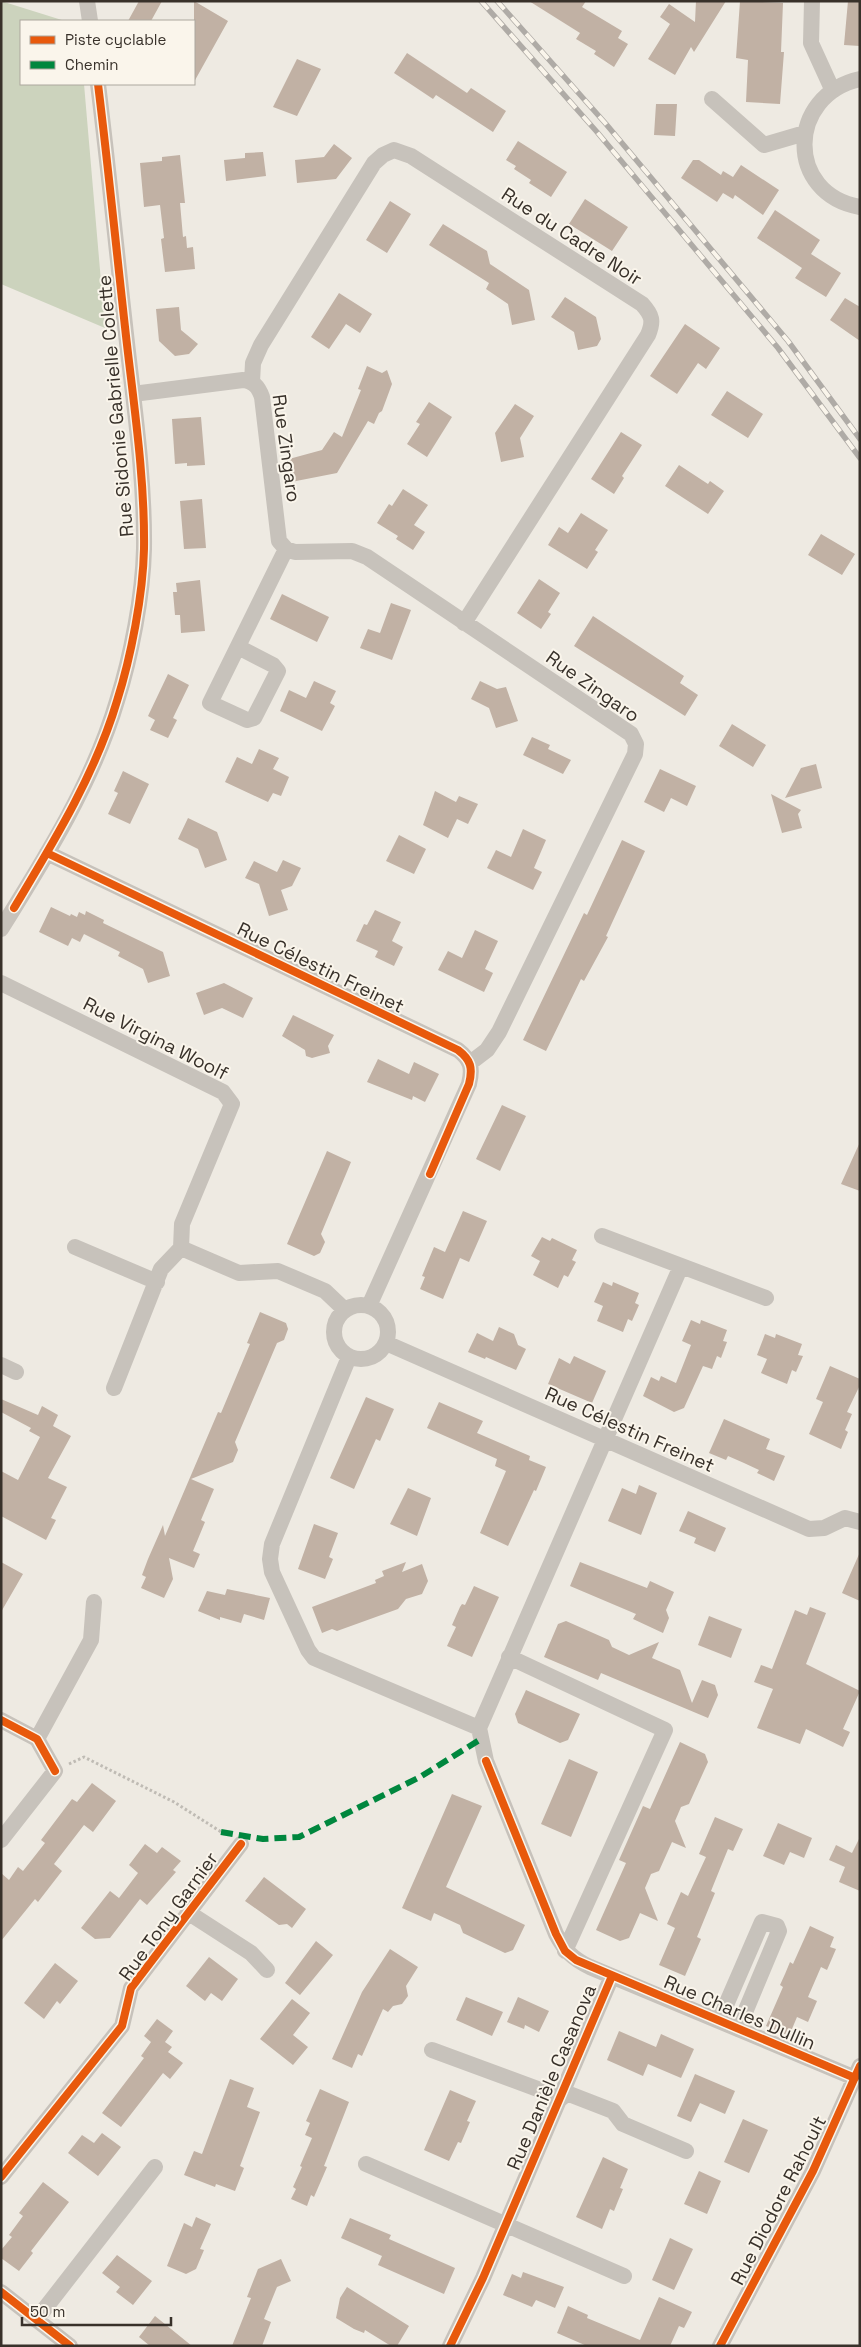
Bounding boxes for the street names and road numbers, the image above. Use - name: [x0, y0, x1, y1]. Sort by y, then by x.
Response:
- street label: Rue du Cadre Noir: [497, 182, 647, 291]
- street label: Rue Sidonie Gabrielle Colette: [92, 274, 139, 538]
- street label: Rue Zingaro: [267, 393, 306, 504]
- street label: Rue Zingaro: [541, 645, 644, 728]
- street label: Rue Célestin Freinet: [233, 916, 409, 1019]
- street label: Rue Virgina Woolf: [79, 991, 233, 1086]
- street label: Rue Célestin Freinet: [541, 1381, 719, 1478]
- street label: Rue Tony Garnier: [113, 1847, 224, 1986]
- street label: Rue Charles Dullin: [660, 1969, 819, 2056]
- street label: Rue Danièle Casanova: [501, 1980, 602, 2174]
- street label: Rue Diodore Rahoult: [725, 2111, 832, 2289]

